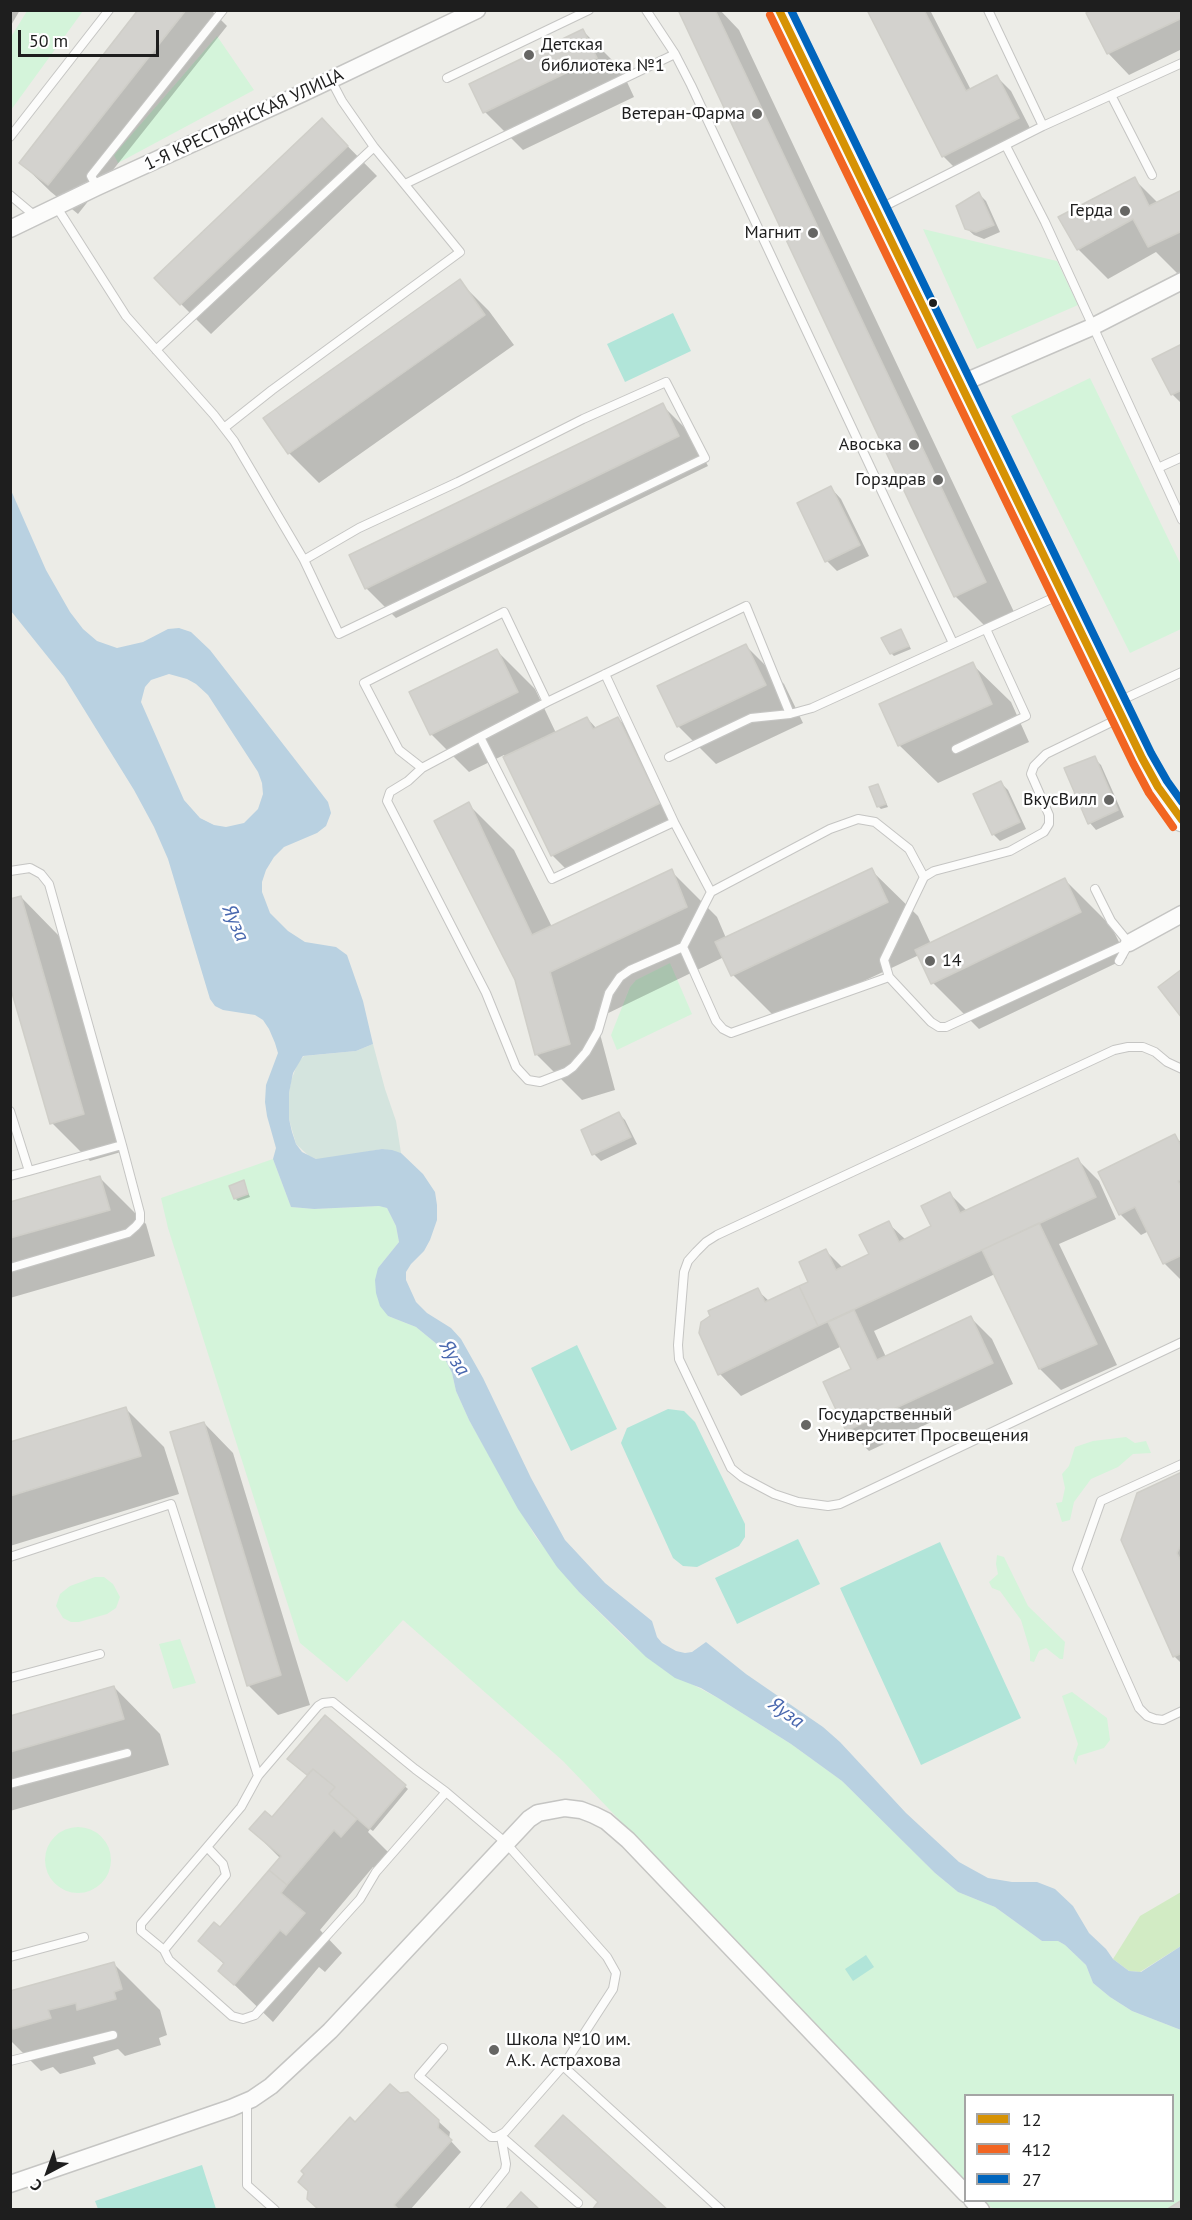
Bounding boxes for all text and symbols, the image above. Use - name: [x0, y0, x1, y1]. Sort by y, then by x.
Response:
- scale bar: [21, 18, 162, 56]
- text: 50 m: [29, 29, 68, 52]
- place label: Детская библиотека №1: [541, 34, 665, 76]
- marker: Детская библиотека №1: [522, 48, 536, 62]
- street label: 1-Я КРЕСТЬЯНСКАЯ УЛИЦА: [141, 64, 347, 176]
- place label: Ветеран-Фарма: [621, 103, 745, 125]
- marker: Ветеран-Фарма: [750, 107, 764, 121]
- place label: Герда: [1070, 200, 1113, 222]
- marker: Герда: [1118, 204, 1132, 218]
- place label: Магнит: [744, 222, 801, 244]
- marker: Магнит: [806, 226, 820, 240]
- unlabelled marker: [927, 297, 939, 309]
- place label: Авоська: [839, 434, 902, 456]
- marker: Авоська: [907, 438, 921, 452]
- place label: Горздрав: [855, 469, 926, 491]
- marker: Горздрав: [931, 473, 945, 487]
- place label: ВкусВилл: [1023, 789, 1097, 811]
- marker: ВкусВилл: [1102, 793, 1116, 807]
- water label: Яуза: [216, 901, 254, 945]
- place label: 14: [942, 950, 962, 972]
- marker: 14: [923, 954, 937, 968]
- water label: Яуза: [434, 1336, 474, 1380]
- place label: Государственный Университет Просвещения: [818, 1404, 1029, 1446]
- marker: Государственный Университет Просвещения: [799, 1418, 813, 1432]
- water label: Яуза: [764, 1692, 808, 1734]
- place label: Школа №10 им. А.К. Астрахова: [506, 2029, 631, 2072]
- marker: Школа №10 им. А.К. Астрахова: [487, 2043, 501, 2057]
- legend: [964, 2094, 1174, 2202]
- text: 12: [1022, 2108, 1042, 2131]
- text: 412: [1022, 2138, 1051, 2161]
- north arrow: [18, 2142, 78, 2202]
- text: 27: [1022, 2168, 1042, 2191]
- text: С: [26, 2175, 46, 2196]

